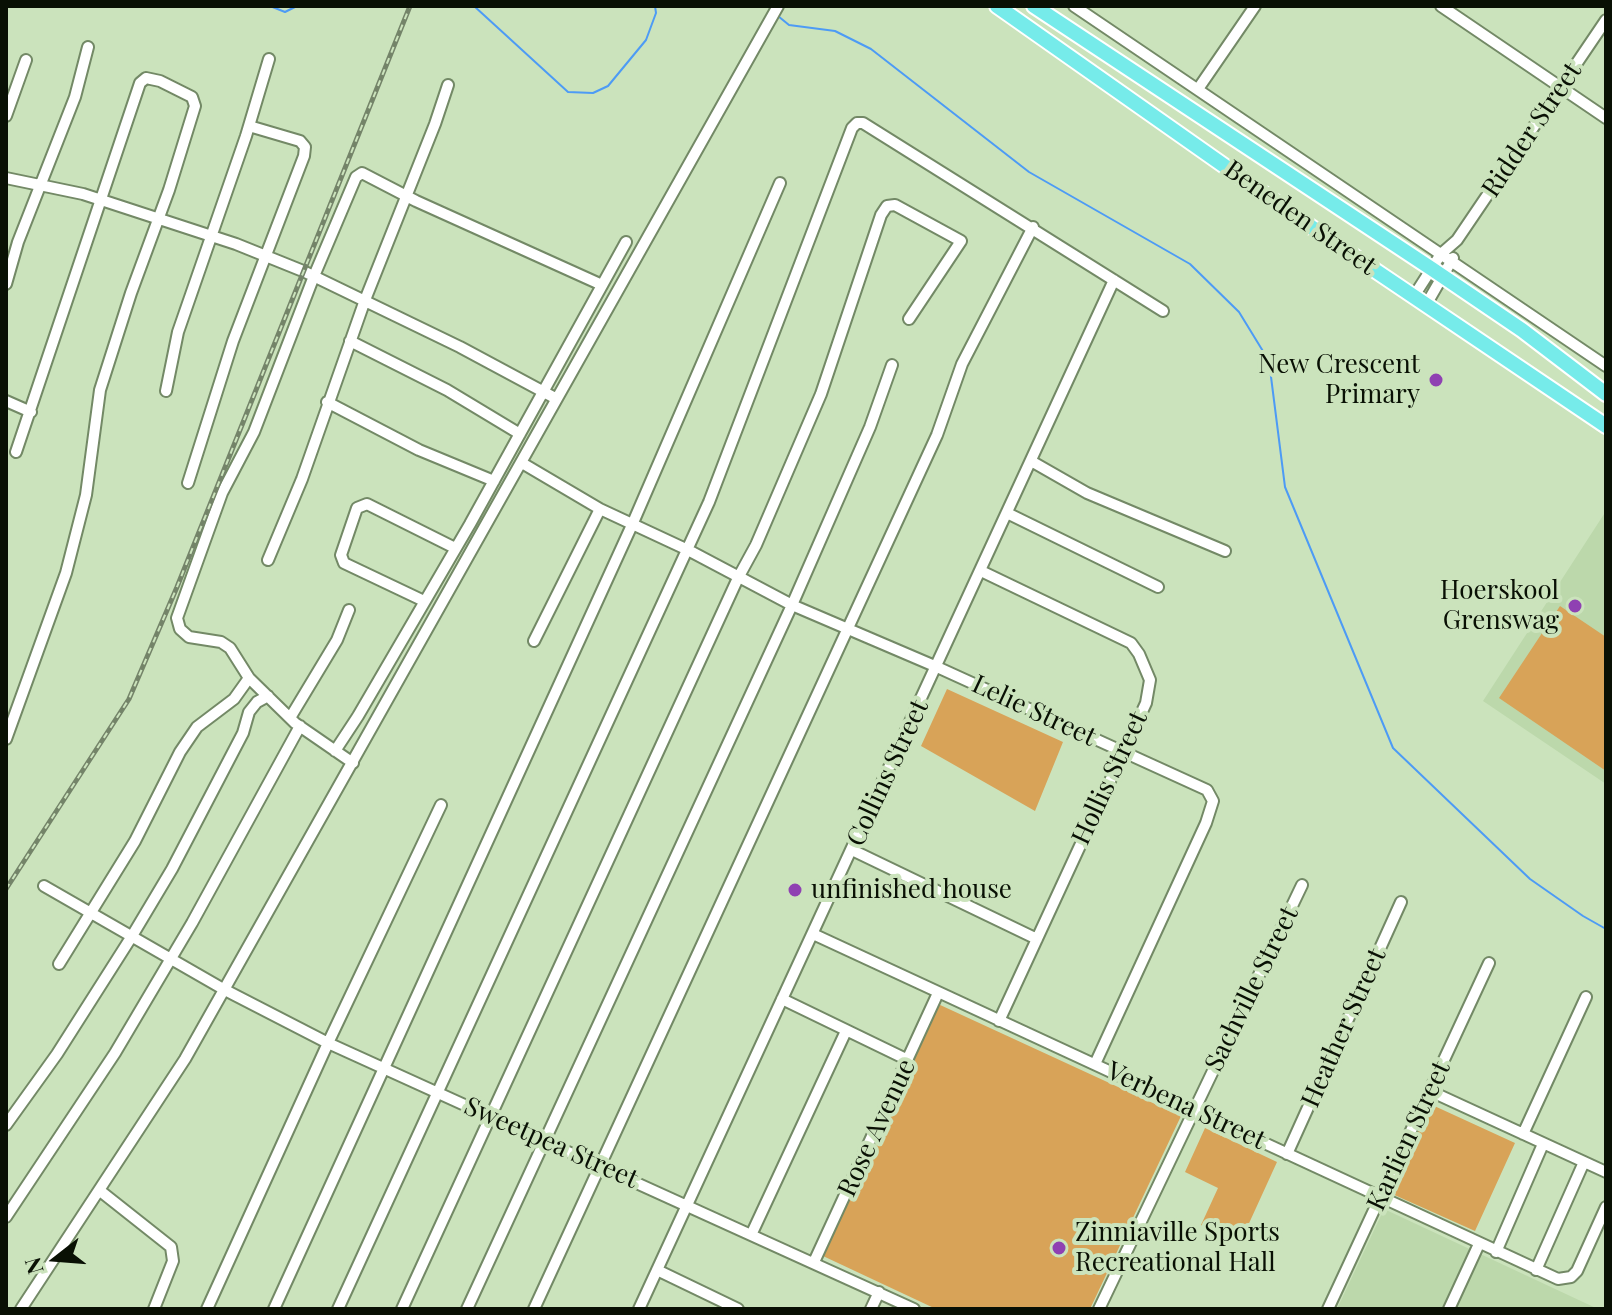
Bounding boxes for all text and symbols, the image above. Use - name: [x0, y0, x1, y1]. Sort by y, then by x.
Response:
- street label: Ridder Street: [1476, 57, 1588, 203]
- street label: Beneden Street: [1218, 154, 1382, 282]
- place label: New Crescent Primary: [1258, 349, 1420, 410]
- marker: New Crescent Primary: [1427, 371, 1445, 389]
- place label: Hoerskool Grenswag: [1440, 575, 1559, 636]
- marker: Hoerskool Grenswag: [1566, 597, 1584, 615]
- street label: Lelie Street: [967, 669, 1101, 753]
- street label: Collins Street: [841, 695, 935, 851]
- street label: Hollis Street: [1066, 706, 1154, 850]
- place label: unfinished house: [811, 874, 1012, 906]
- marker: unfinished house: [786, 881, 804, 899]
- street label: Sachville Street: [1199, 902, 1305, 1076]
- street label: Heather Street: [1295, 944, 1393, 1112]
- street label: Rose Avenue: [832, 1054, 922, 1202]
- street label: Verbena Street: [1102, 1056, 1270, 1156]
- street label: Karlien Street: [1361, 1056, 1457, 1216]
- street label: Sweetpea Street: [459, 1091, 643, 1195]
- place label: Zinniaville Sports Recreational Hall: [1075, 1217, 1280, 1278]
- north arrow: [16, 1219, 96, 1299]
- marker: Zinniaville Sports Recreational Hall: [1050, 1239, 1068, 1257]
- text: N: [16, 1254, 50, 1278]

